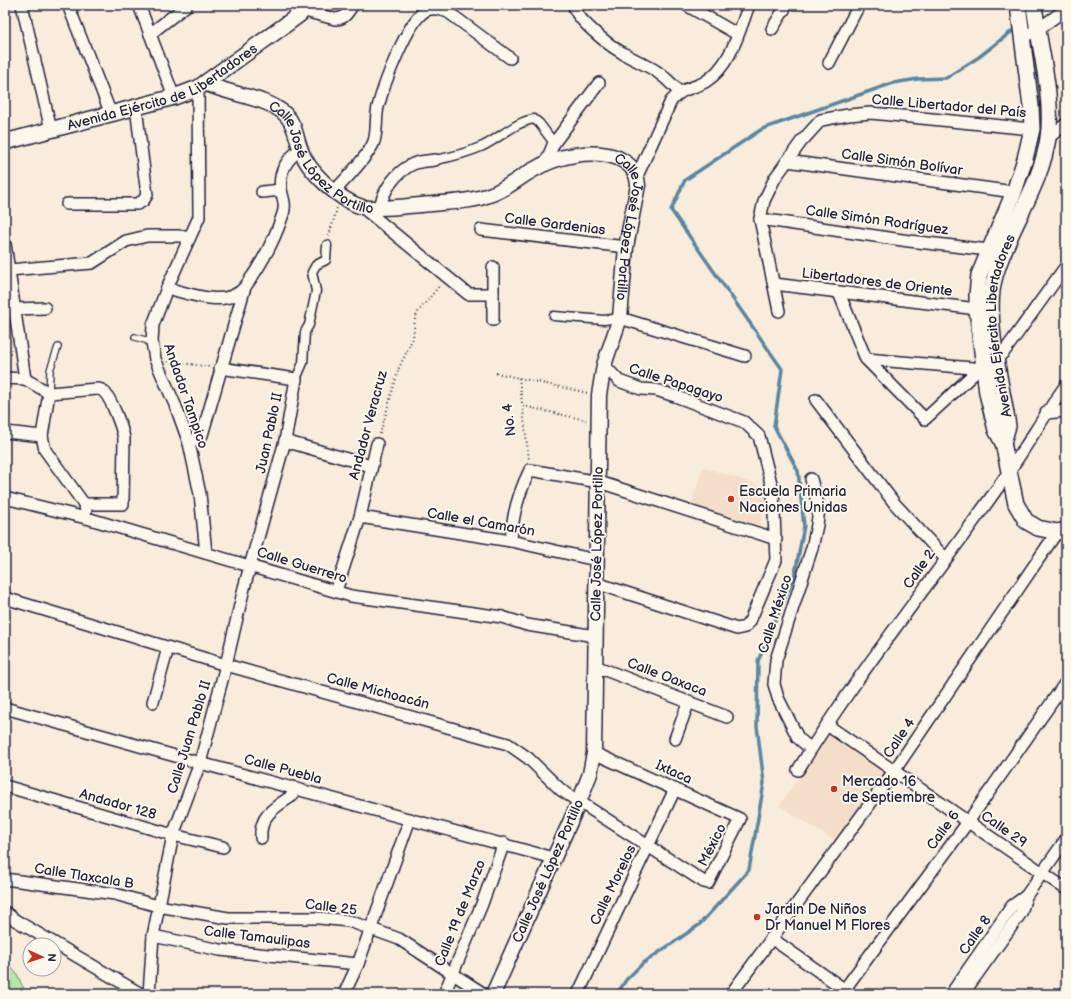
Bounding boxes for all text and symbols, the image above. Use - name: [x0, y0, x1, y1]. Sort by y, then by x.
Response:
- street label: Avenida Ejército de Libertadores: [65, 40, 261, 134]
- street label: Calle Libertador del País: [871, 91, 1027, 121]
- street label: Calle José López Portillo: [266, 97, 374, 217]
- street label: Calle Simón Bolívar: [840, 145, 965, 179]
- street label: Calle José López Portillo: [612, 149, 647, 301]
- street label: Calle Simón Rodríguez: [805, 202, 950, 238]
- street label: Calle Gardenias: [504, 209, 607, 239]
- street label: Avenida Ejército Libertadores: [983, 231, 1019, 419]
- street label: Libertadores de Oriente: [801, 264, 953, 300]
- street label: Andador Tampico: [160, 341, 212, 451]
- street label: Calle Papagayo: [627, 360, 725, 406]
- street label: Andador Veracruz: [345, 368, 391, 481]
- street label: Juan Pablo II: [252, 391, 286, 475]
- street label: No. 4: [498, 402, 519, 437]
- street label: Calle José López Portillo: [587, 466, 607, 622]
- place label: Escuela Primaria Naciones Unidas: [739, 483, 847, 516]
- marker: Escuela Primaria Naciones Unidas: [726, 494, 736, 504]
- street label: Calle el Camarón: [426, 504, 536, 540]
- street label: Calle Guerrero: [255, 543, 349, 587]
- street label: Calle 2: [899, 545, 939, 592]
- street label: Calle México: [754, 573, 796, 655]
- street label: Calle Oaxaca: [625, 654, 709, 700]
- street label: Calle Michoacán: [325, 669, 431, 713]
- street label: Calle Juan Pablo II: [164, 678, 214, 796]
- street label: Calle 4: [879, 714, 919, 761]
- street label: Calle Puebla: [242, 750, 324, 788]
- street label: Ixtaca: [653, 756, 695, 788]
- place label: Mercado 16 de Septiembre: [842, 773, 935, 806]
- marker: Mercado 16 de Septiembre: [829, 784, 839, 794]
- street label: Andador 128: [78, 785, 158, 823]
- street label: Calle José López Portillo: [509, 797, 587, 945]
- street label: Calle 6: [923, 807, 963, 853]
- street label: Calle 29: [978, 807, 1030, 851]
- street label: México: [694, 821, 730, 869]
- street label: Calle Morelos: [586, 842, 640, 928]
- street label: Calle 19 de Marzo: [431, 857, 489, 969]
- street label: Calle Tlaxcala B: [33, 860, 135, 892]
- street label: Calle 25: [304, 895, 358, 919]
- place label: Jardin De Niños Dr Manuel M Flores: [765, 901, 890, 934]
- marker: Jardin De Niños Dr Manuel M Flores: [752, 912, 762, 922]
- street label: Calle 8: [955, 912, 995, 958]
- street label: Calle Tamaulipas: [203, 922, 311, 952]
- north arrow: [22, 937, 62, 977]
- text: N: [45, 953, 58, 962]

